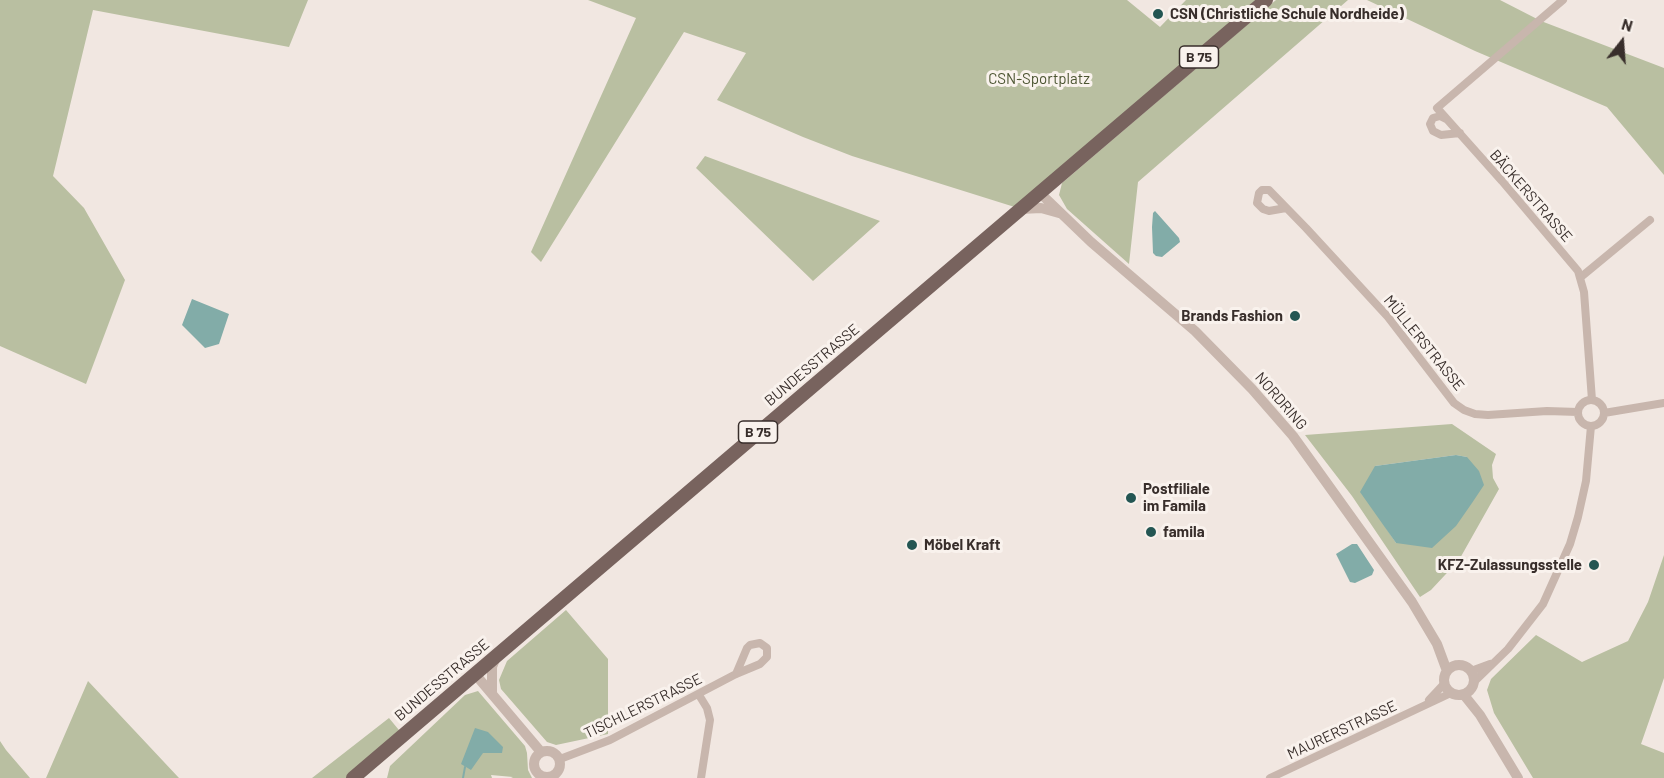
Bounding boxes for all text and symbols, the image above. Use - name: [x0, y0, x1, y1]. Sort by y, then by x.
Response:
- place label: CSN (Christliche Schule Nordheide): [1170, 5, 1404, 23]
- marker: CSN (Christliche Schule Nordheide): [1151, 7, 1165, 21]
- north arrow: [1592, 12, 1652, 72]
- text: N: [1620, 14, 1635, 35]
- road number: B 75: [1180, 46, 1218, 68]
- park label: CSN-Sportplatz: [988, 70, 1090, 88]
- street label: BÄCKERSTRASSE: [1486, 146, 1576, 246]
- street label: MÜLLERSTRASSE: [1380, 292, 1468, 394]
- place label: Brands Fashion: [1181, 307, 1283, 325]
- marker: Brands Fashion: [1288, 309, 1302, 323]
- street label: BUNDESSTRASSE: [761, 320, 863, 410]
- street label: NORDRING: [1251, 369, 1311, 433]
- road number: B 75: [738, 421, 777, 443]
- place label: Postfiliale im Famila: [1143, 480, 1210, 515]
- marker: Postfiliale im Famila: [1124, 491, 1138, 505]
- place label: famila: [1163, 523, 1205, 541]
- marker: famila: [1144, 525, 1158, 539]
- place label: Möbel Kraft: [924, 536, 1001, 554]
- marker: Möbel Kraft: [905, 538, 919, 552]
- place label: KFZ-Zulassungsstelle: [1438, 556, 1582, 574]
- marker: KFZ-Zulassungsstelle: [1587, 558, 1601, 572]
- street label: BUNDESSTRASSE: [391, 635, 493, 725]
- street label: TISCHLERSTRASSE: [581, 670, 705, 742]
- street label: MAURERSTRASSE: [1284, 697, 1400, 763]

